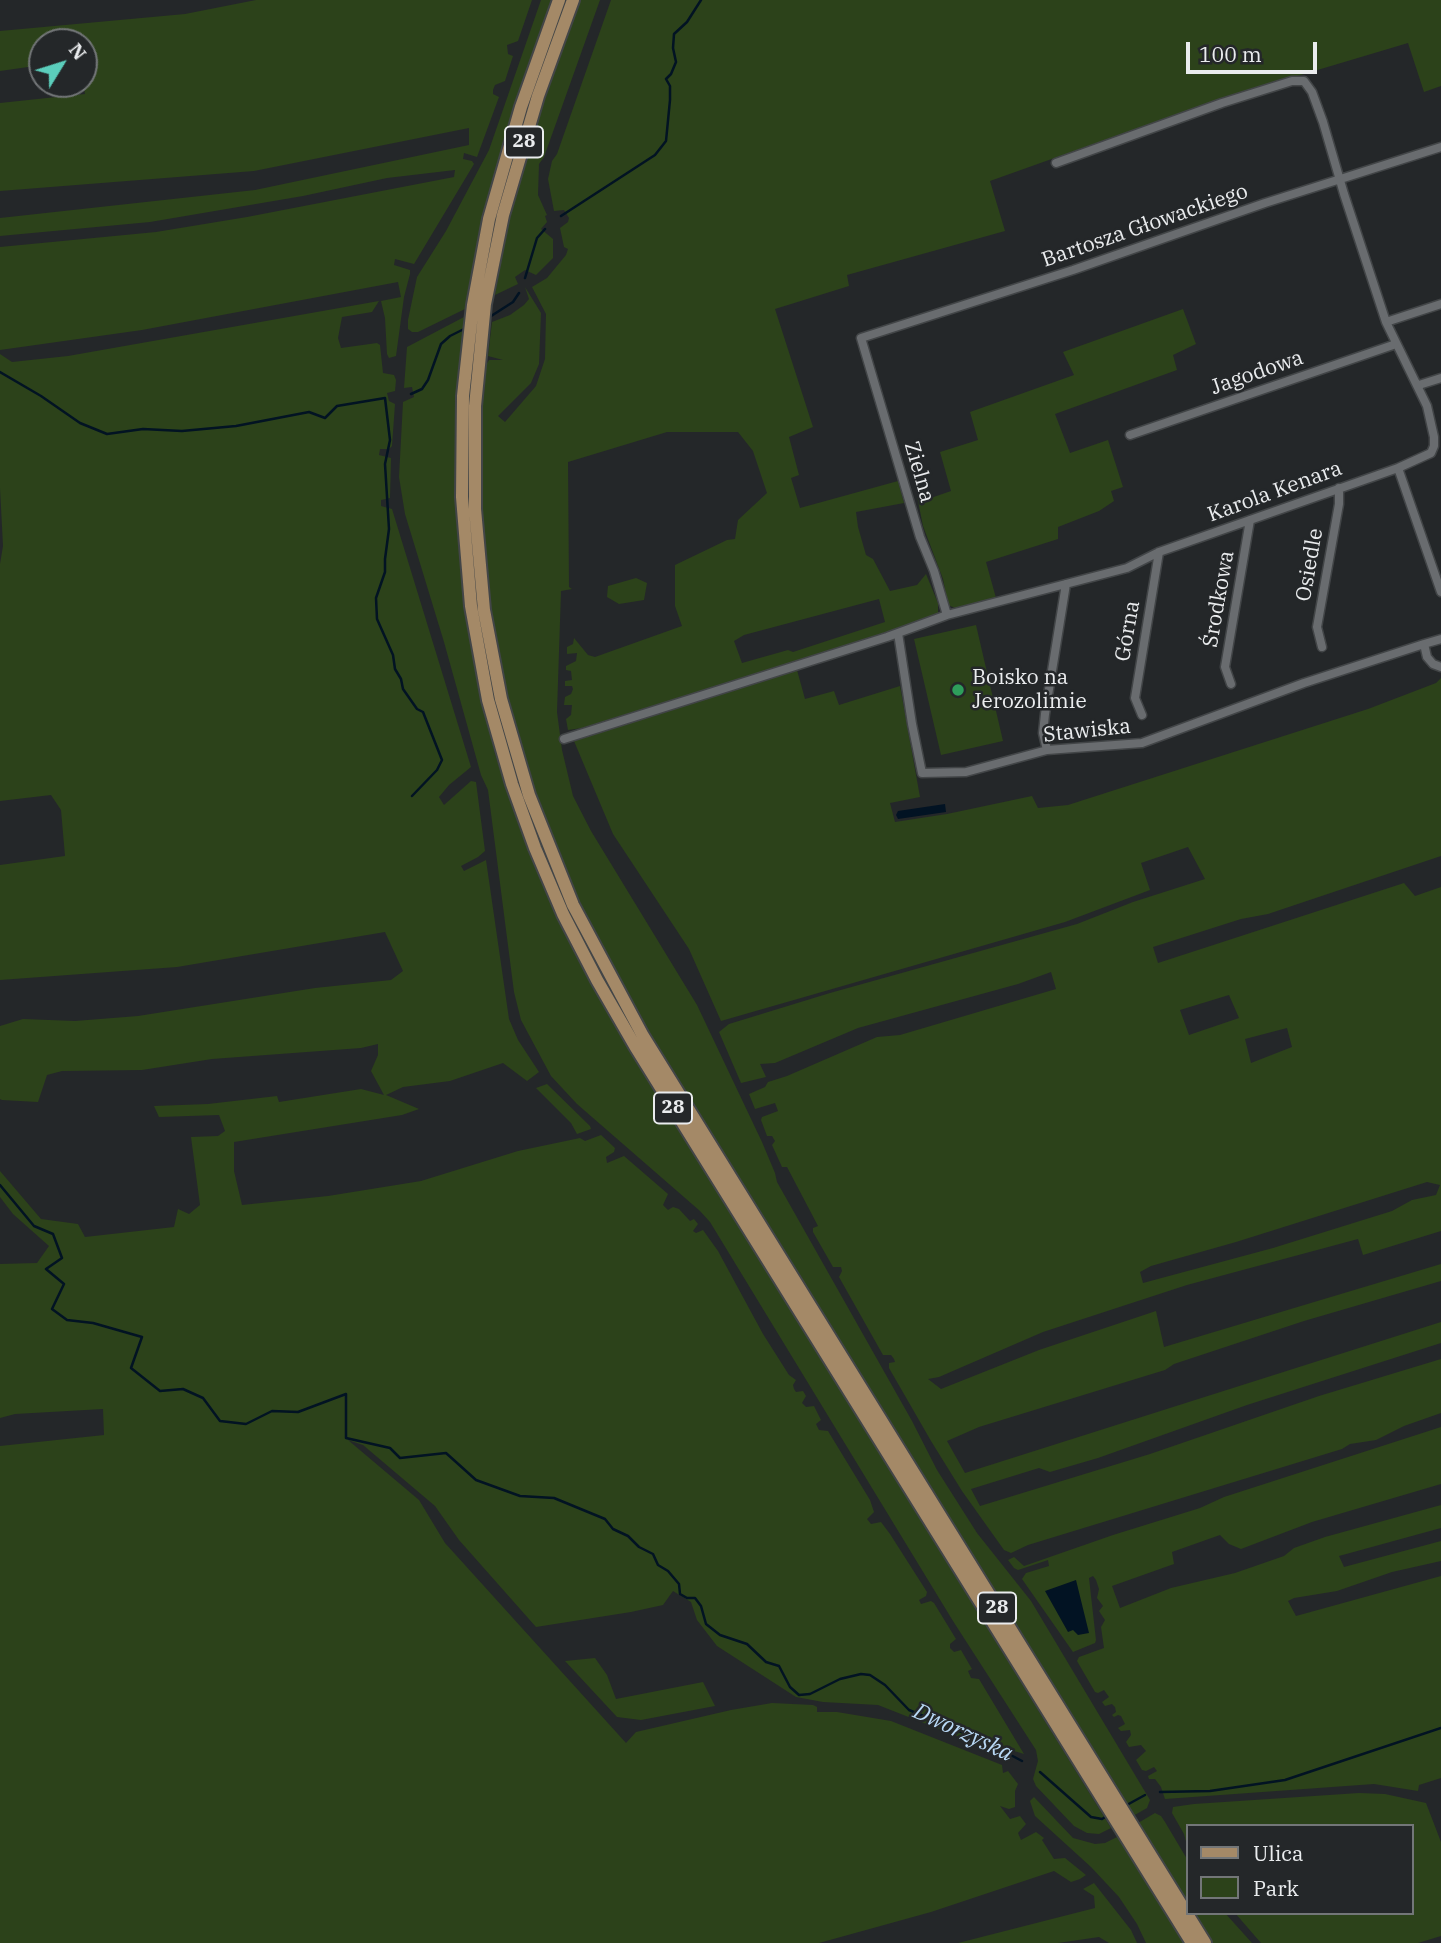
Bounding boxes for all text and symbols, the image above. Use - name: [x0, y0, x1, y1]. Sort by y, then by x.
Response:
- north arrow: [28, 28, 98, 98]
- scale bar: [1189, 28, 1320, 72]
- text: N: [64, 38, 92, 65]
- text: 100 m: [1199, 40, 1262, 68]
- road number: 28: [505, 126, 543, 158]
- street label: Bartosza Głowackiego: [1039, 179, 1251, 273]
- street label: Jagodowa: [1207, 345, 1307, 401]
- street label: Zielna: [898, 439, 940, 505]
- street label: Karola Kenara: [1204, 456, 1346, 528]
- street label: Osiedle: [1291, 527, 1329, 603]
- street label: Środkowa: [1198, 549, 1240, 649]
- street label: Górna: [1110, 599, 1146, 663]
- place label: Boisko na Jerozolimie: [972, 665, 1087, 715]
- marker: Boisko na Jerozolimie: [950, 682, 966, 698]
- street label: Stawiska: [1042, 714, 1132, 748]
- road number: 28: [654, 1092, 692, 1124]
- road number: 28: [978, 1592, 1016, 1624]
- water label: Dworzyska: [909, 1698, 1017, 1768]
- legend: [1186, 1824, 1413, 1915]
- text: Ulica: [1253, 1839, 1304, 1867]
- text: Park: [1253, 1874, 1299, 1902]

